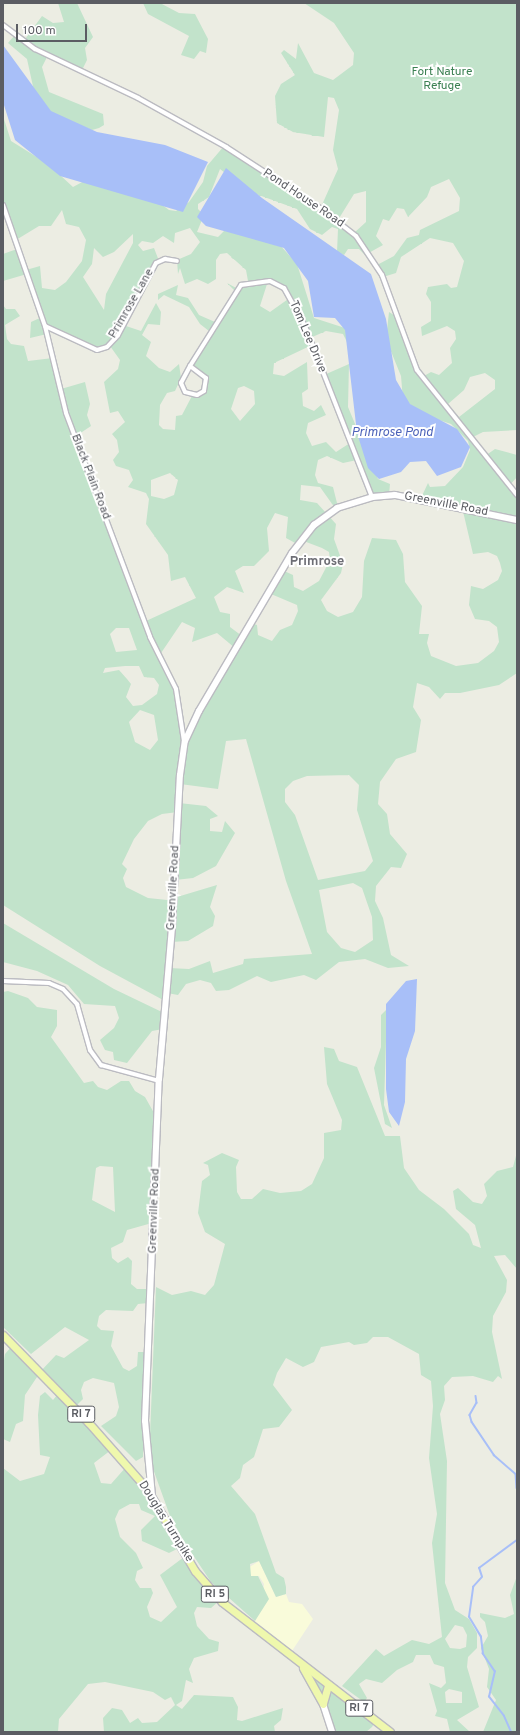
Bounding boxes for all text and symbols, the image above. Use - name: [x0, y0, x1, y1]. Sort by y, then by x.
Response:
- scale bar: [18, 16, 89, 42]
- text: 100 m: [23, 23, 56, 39]
- park label: Fort Nature Refuge: [412, 66, 472, 94]
- street label: Pond House Road: [260, 166, 346, 232]
- street label: Primrose Lane: [106, 267, 158, 341]
- street label: Tom Lee Drive: [285, 299, 329, 375]
- water label: Primrose Pond: [351, 425, 433, 441]
- street label: Black Plain Road: [67, 432, 113, 522]
- street label: Greenville Road: [403, 490, 489, 520]
- district label: Primrose: [290, 554, 344, 570]
- street label: Greenville Road: [165, 845, 183, 931]
- street label: Greenville Road: [146, 1168, 164, 1254]
- road number: RI 7: [67, 1405, 95, 1423]
- street label: Douglas Turnpike: [134, 1479, 196, 1565]
- road number: RI 5: [200, 1585, 230, 1603]
- road number: RI 7: [345, 1699, 373, 1717]

